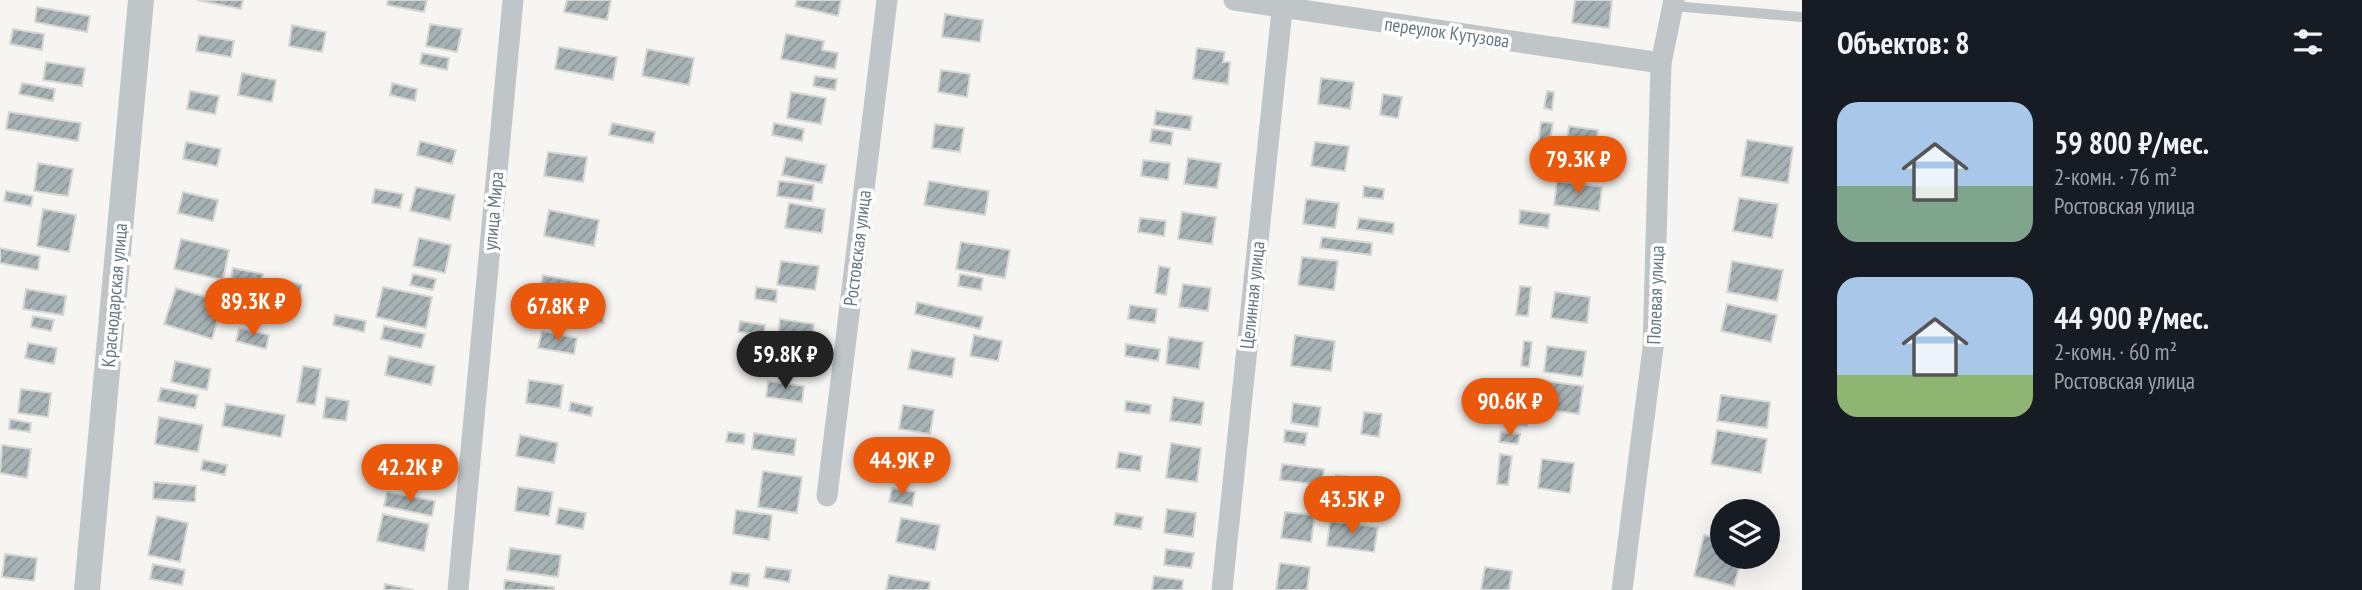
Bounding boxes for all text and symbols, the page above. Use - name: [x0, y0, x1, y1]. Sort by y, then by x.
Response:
- street label: переулок Кутузова: [1383, 11, 1511, 53]
- text: Объектов: 8: [1837, 23, 1970, 62]
- icon: filters: [2289, 23, 2327, 61]
- text: 59 800 ₽/мес.: [2054, 123, 2209, 162]
- icon: home: [1893, 130, 1977, 214]
- pin: 79.3K ₽: [1513, 136, 1643, 196]
- text: 79.3K ₽: [1546, 144, 1610, 173]
- text: 2-комн. · 76 m²: [2054, 162, 2177, 191]
- street label: улица Мира: [478, 170, 508, 252]
- street label: Ростовская улица: [838, 189, 876, 307]
- text: Ростовская улица: [2054, 191, 2195, 220]
- street label: Краснодарская улица: [96, 222, 132, 368]
- street label: Целинная улица: [1234, 240, 1270, 350]
- street label: Полевая улица: [1641, 245, 1669, 345]
- pin: 89.3K ₽: [188, 278, 318, 338]
- pin: 67.8K ₽: [493, 284, 623, 343]
- text: 89.3K ₽: [221, 286, 285, 315]
- text: 67.8K ₽: [527, 291, 589, 320]
- text: 44 900 ₽/мес.: [2054, 298, 2209, 337]
- icon: home: [1893, 305, 1977, 389]
- pin: 59.8K ₽: [720, 332, 850, 391]
- text: 2-комн. · 60 m²: [2054, 337, 2177, 366]
- text: 59.8K ₽: [753, 339, 817, 368]
- text: Ростовская улица: [2054, 366, 2195, 395]
- pin: 90.6K ₽: [1445, 378, 1575, 438]
- text: 90.6K ₽: [1478, 386, 1542, 415]
- pin: 44.9K ₽: [837, 438, 967, 497]
- pin: 42.2K ₽: [345, 444, 475, 504]
- text: 44.9K ₽: [870, 445, 934, 474]
- text: 42.2K ₽: [378, 452, 442, 481]
- pin: 43.5K ₽: [1287, 476, 1417, 536]
- text: 43.5K ₽: [1320, 484, 1384, 513]
- map controls: [1710, 499, 1780, 569]
- button: layers: [1710, 499, 1780, 569]

